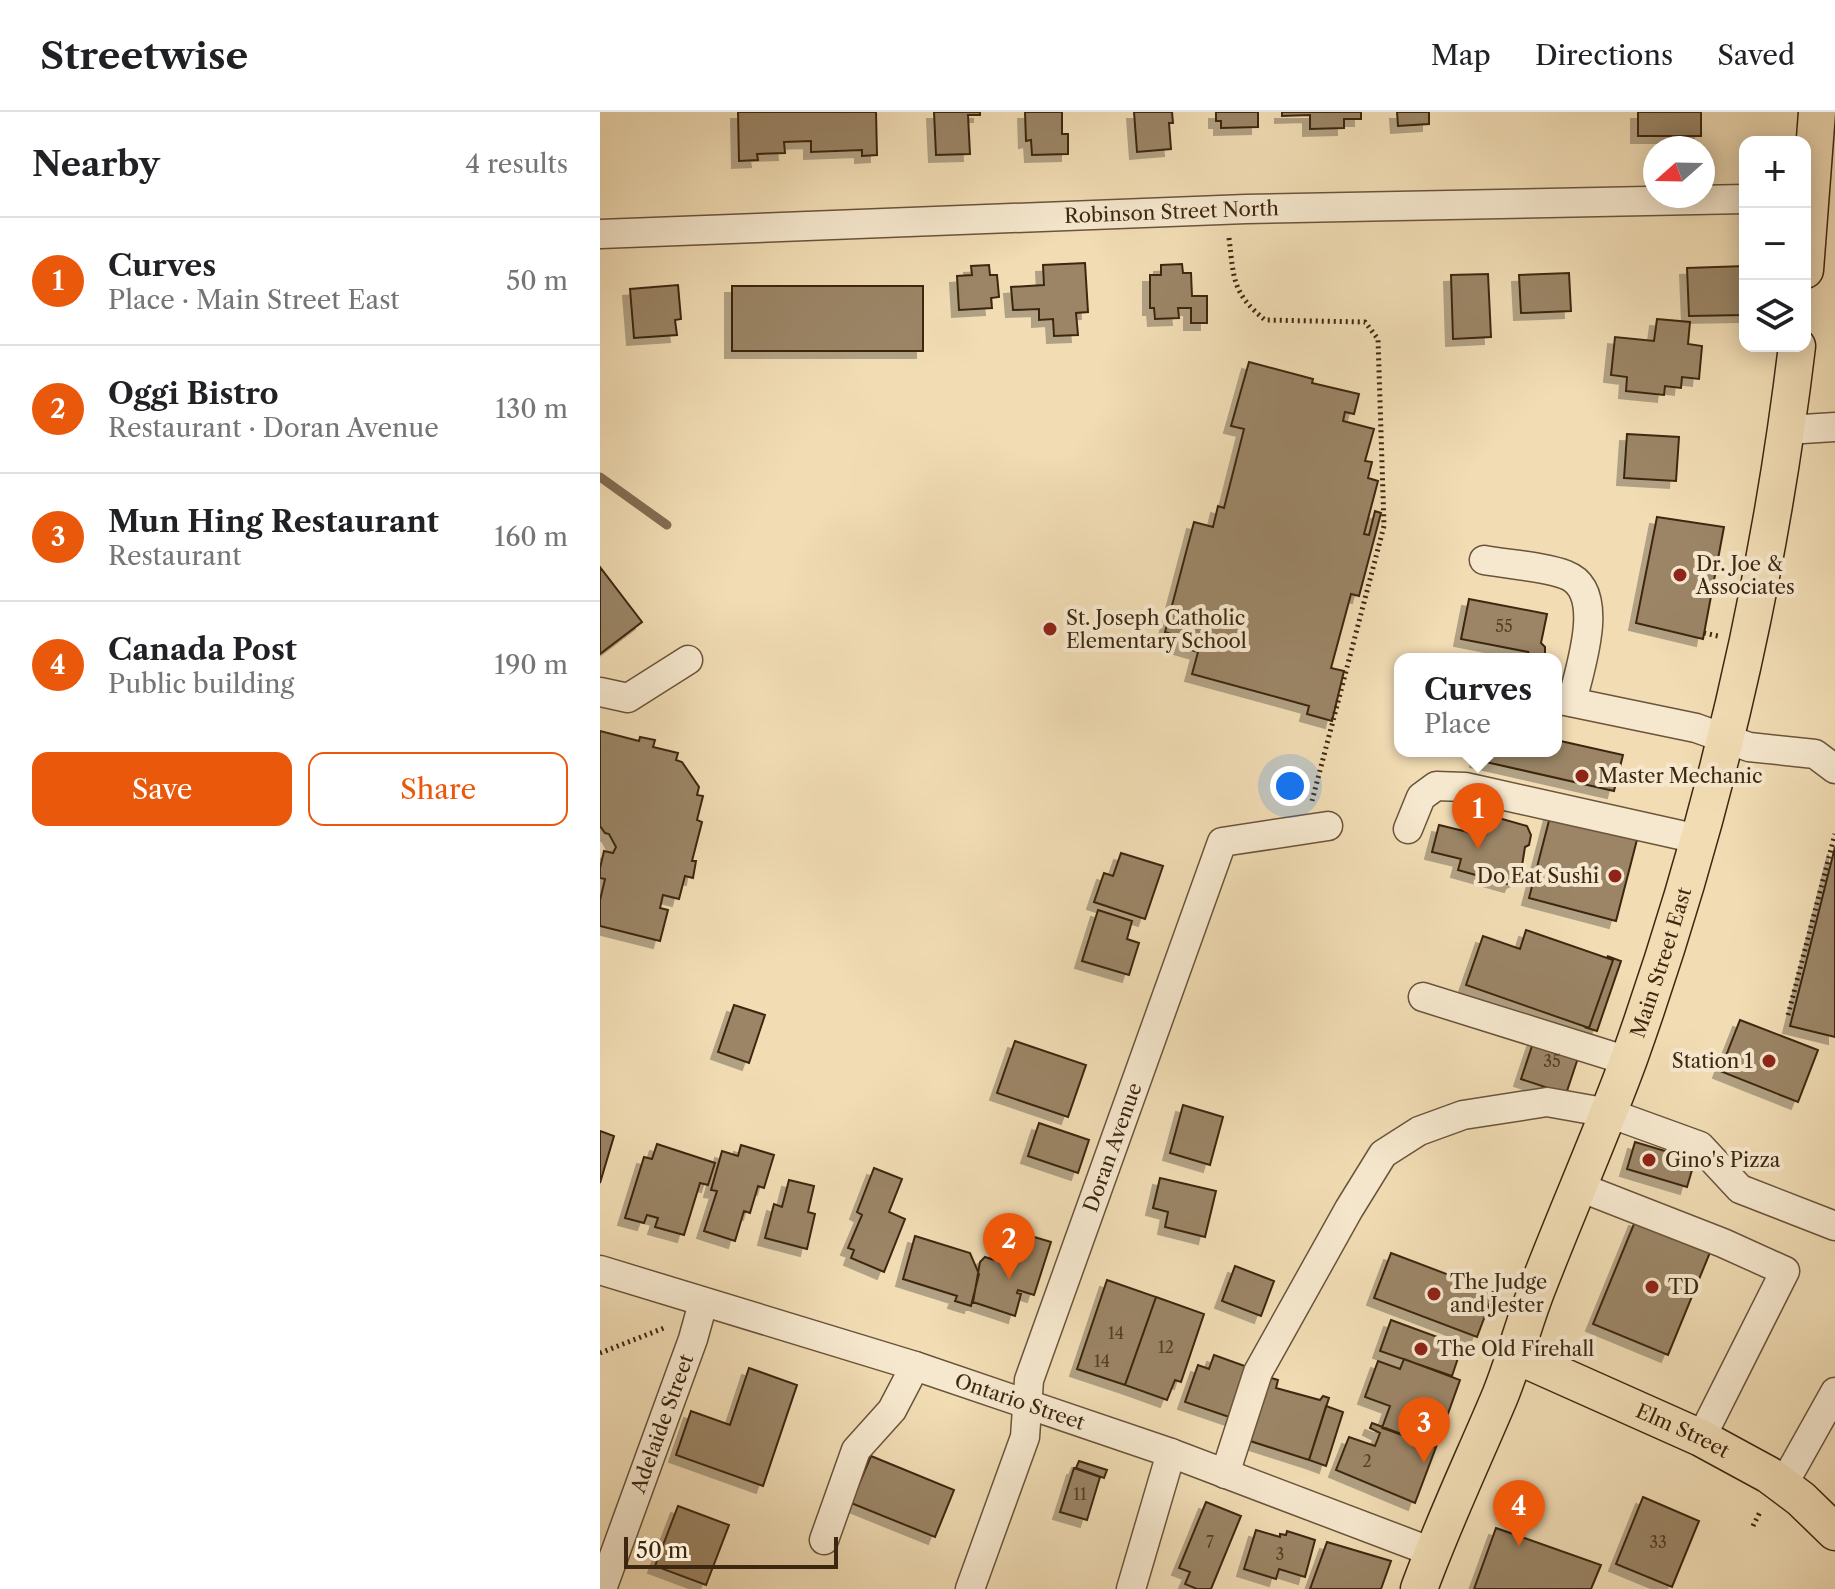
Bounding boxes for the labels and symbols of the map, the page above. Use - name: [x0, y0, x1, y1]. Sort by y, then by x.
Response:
- north arrow: [1643, 136, 1715, 208]
- street label: Robinson Street North: [1064, 196, 1280, 228]
- place label: Dr. Joe & Associates: [1695, 552, 1795, 599]
- marker: Dr. Joe & Associates: [1671, 566, 1689, 584]
- place label: St. Joseph Catholic Elementary School: [1066, 606, 1247, 653]
- house number: 55: [1495, 616, 1513, 636]
- marker: St. Joseph Catholic Elementary School: [1041, 620, 1059, 638]
- place label: Master Mechanic: [1598, 764, 1762, 788]
- your location: [1270, 766, 1310, 806]
- marker: Master Mechanic: [1573, 767, 1591, 785]
- pin: 1: [1452, 783, 1504, 849]
- place label: Do Eat Sushi: [1477, 864, 1599, 888]
- marker: Do Eat Sushi: [1606, 867, 1624, 885]
- street label: Main Street East: [1625, 884, 1696, 1041]
- place label: Station 1: [1672, 1049, 1754, 1073]
- house number: 35: [1543, 1051, 1561, 1071]
- marker: Station 1: [1760, 1052, 1778, 1070]
- street label: Doran Avenue: [1078, 1079, 1147, 1215]
- place label: Gino's Pizza: [1665, 1148, 1781, 1172]
- marker: Gino's Pizza: [1640, 1151, 1658, 1169]
- pin: 2: [983, 1213, 1035, 1279]
- place label: The Judge and Jester: [1450, 1270, 1547, 1317]
- place label: TD: [1668, 1275, 1699, 1299]
- marker: TD: [1643, 1278, 1661, 1296]
- marker: The Judge and Jester: [1425, 1285, 1443, 1303]
- house number: 14: [1108, 1323, 1124, 1343]
- house number: 12: [1158, 1337, 1174, 1357]
- place label: The Old Firehall: [1437, 1337, 1594, 1361]
- marker: The Old Firehall: [1412, 1340, 1430, 1358]
- street label: Adelaide Street: [626, 1351, 698, 1497]
- house number: 14: [1094, 1351, 1110, 1371]
- street label: Ontario Street: [952, 1368, 1088, 1435]
- pin: 3: [1398, 1397, 1450, 1463]
- street label: Elm Street: [1632, 1399, 1734, 1463]
- house number: 2: [1362, 1451, 1372, 1471]
- pin: 4: [1493, 1480, 1545, 1546]
- house number: 11: [1073, 1484, 1087, 1504]
- house number: 7: [1206, 1532, 1214, 1552]
- house number: 33: [1649, 1532, 1667, 1552]
- scale bar: [624, 1533, 838, 1569]
- house number: 3: [1276, 1544, 1284, 1564]

